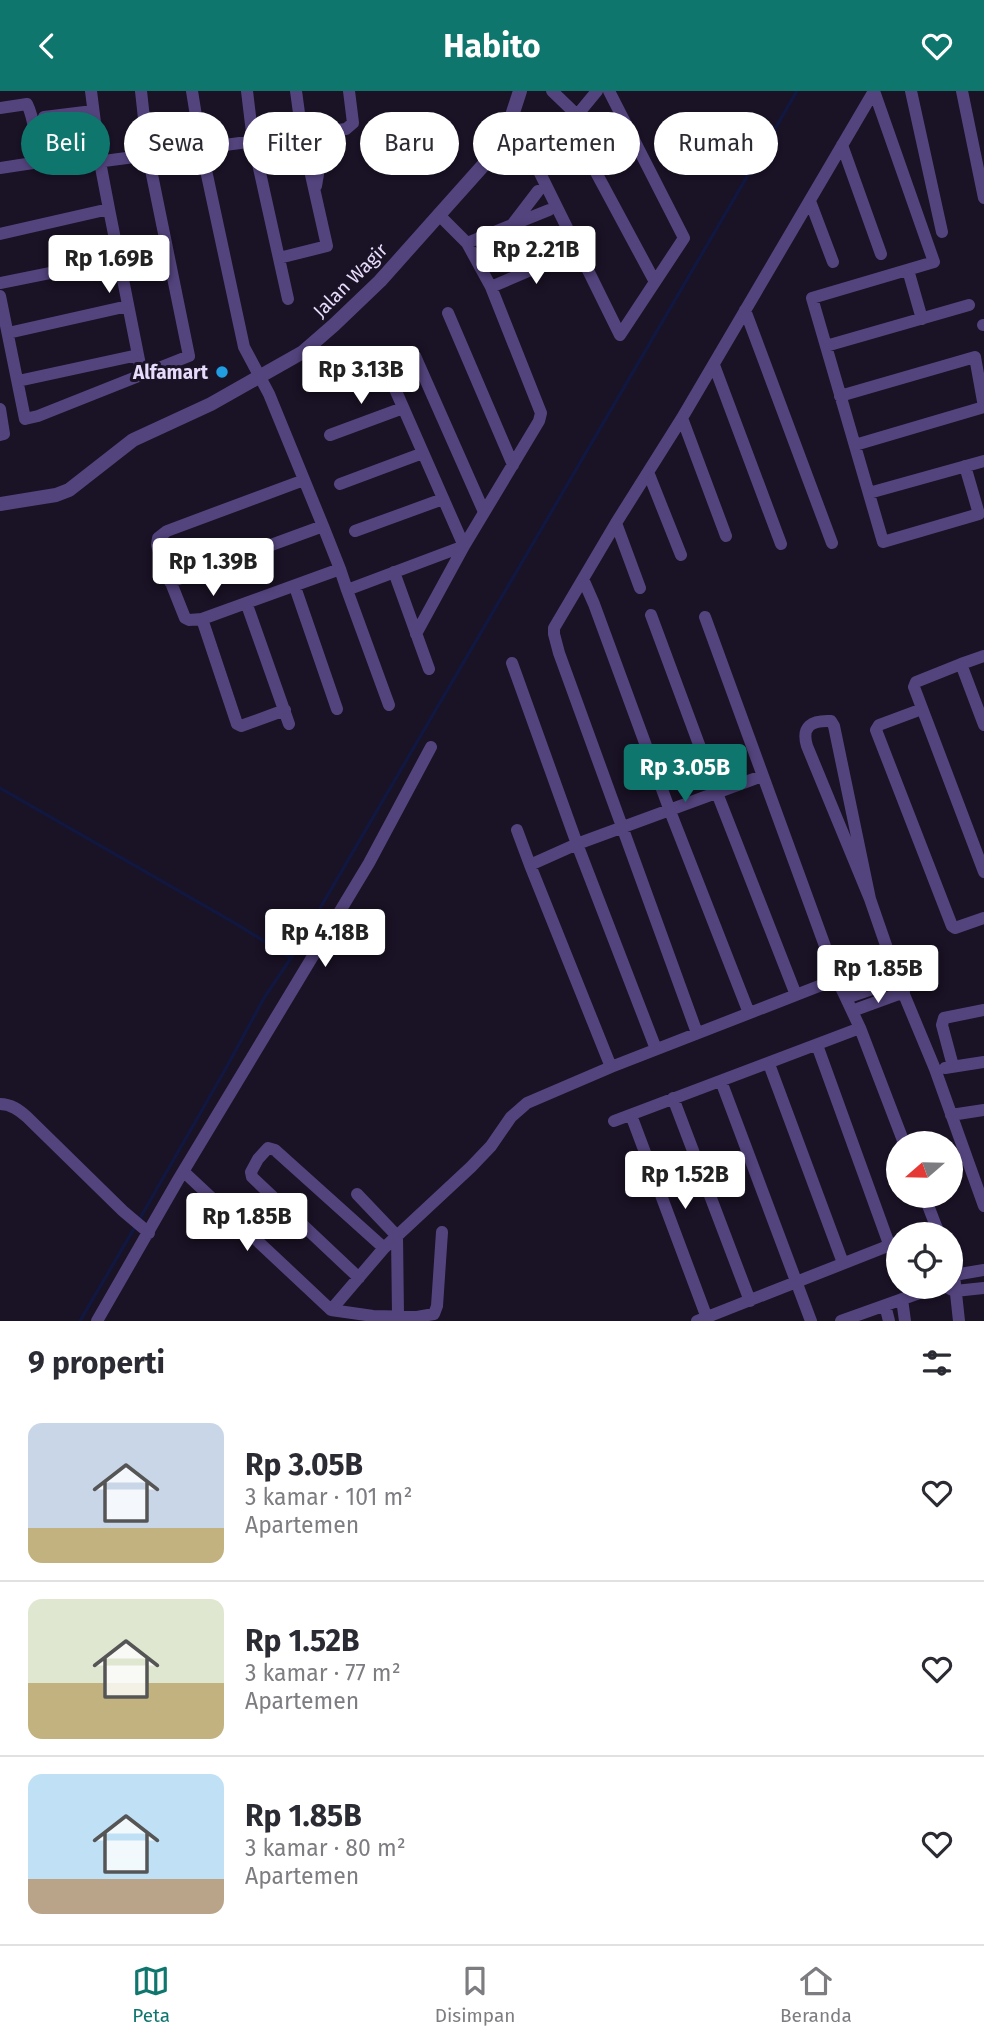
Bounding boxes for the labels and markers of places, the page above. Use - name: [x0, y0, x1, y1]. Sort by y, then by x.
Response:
- pin: Rp 2.21B: [464, 227, 608, 286]
- pin: Rp 1.69B: [37, 235, 181, 295]
- pin: Rp 3.13B: [289, 347, 433, 406]
- place label: Alfamart: [132, 361, 209, 384]
- marker: Alfamart: [214, 364, 230, 380]
- pin: Rp 1.39B: [141, 539, 285, 598]
- pin: Rp 3.05B: [613, 745, 757, 804]
- pin: Rp 4.18B: [253, 909, 397, 969]
- pin: Rp 1.85B: [806, 946, 950, 1005]
- pin: Rp 1.52B: [613, 1151, 757, 1211]
- pin: Rp 1.85B: [175, 1193, 319, 1253]

